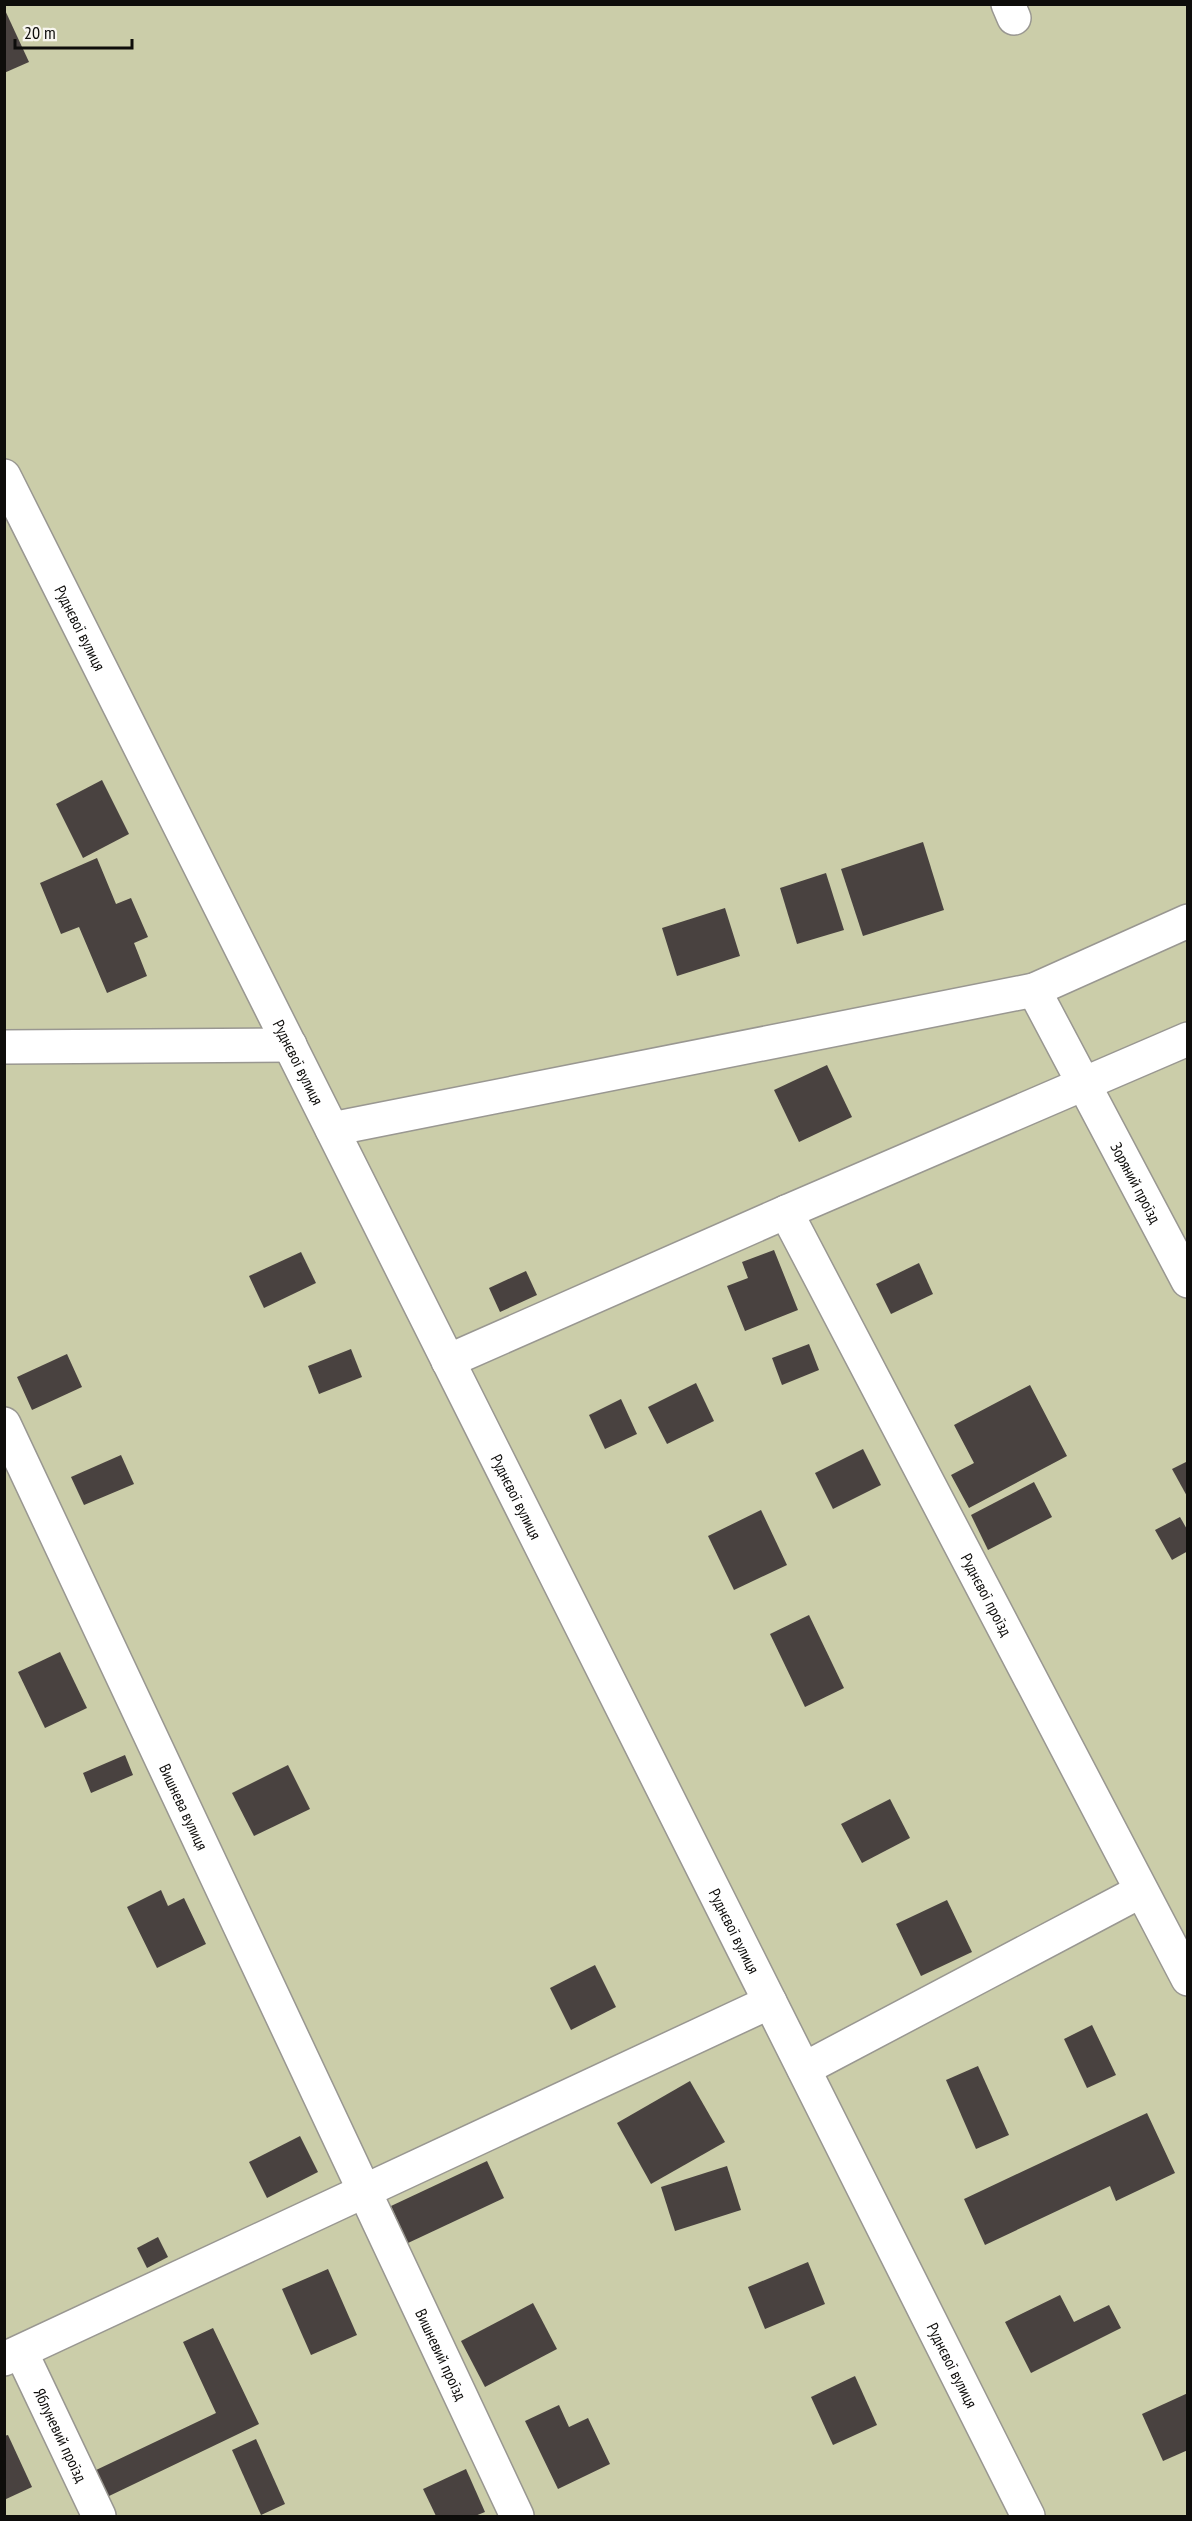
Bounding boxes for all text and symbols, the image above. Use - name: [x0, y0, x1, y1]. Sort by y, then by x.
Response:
- scale bar: [15, 12, 132, 50]
- text: 20 m: [24, 21, 56, 44]
- street label: Руднєвої вулиця: [51, 582, 110, 674]
- street label: Руднєвої вулиця: [269, 1016, 328, 1108]
- street label: Зоряний проїзд: [1106, 1139, 1166, 1227]
- street label: Руднєвої вулиця: [487, 1451, 546, 1543]
- street label: Руднєвої проїзд: [957, 1550, 1016, 1639]
- street label: Вишнева вулиця: [155, 1761, 213, 1853]
- street label: Руднєвої вулиця: [705, 1885, 764, 1977]
- street label: Вишневий проїзд: [411, 2306, 471, 2403]
- street label: Руднєвої вулиця: [923, 2319, 982, 2411]
- street label: Яблуневий проїзд: [30, 2385, 91, 2485]

